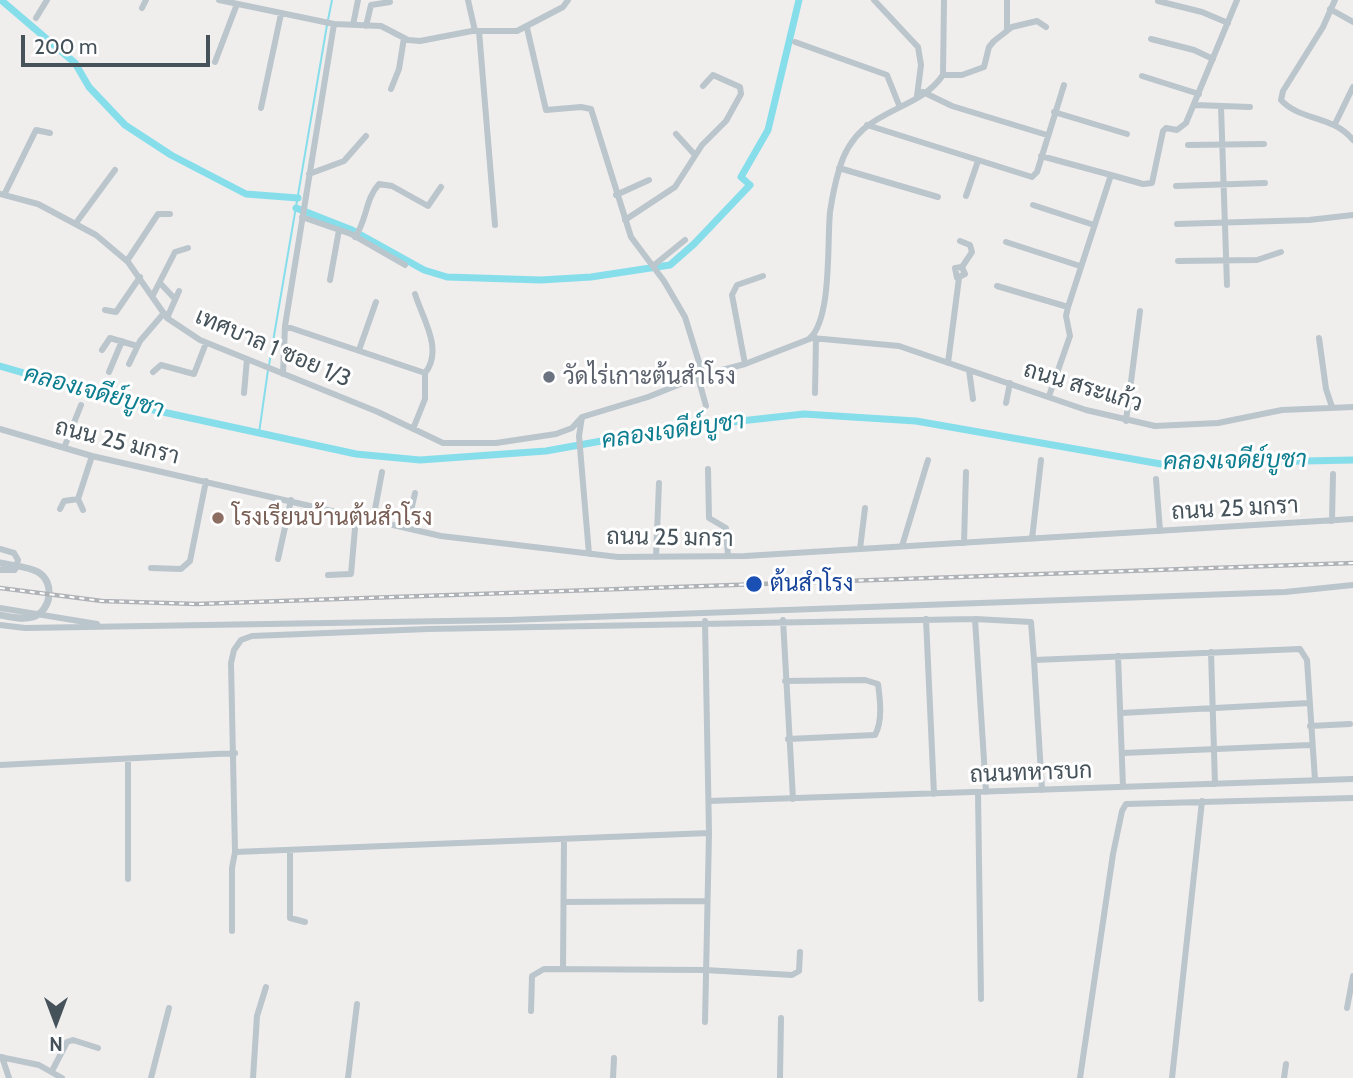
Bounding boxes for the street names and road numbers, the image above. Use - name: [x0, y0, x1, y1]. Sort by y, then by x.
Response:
- street label: เทศบาล 1 ซอย 1/3: [191, 303, 355, 393]
- street label: ถนน สระแก้ว: [1020, 356, 1146, 418]
- street label: ถนน 25 มกรา: [52, 413, 182, 471]
- street label: ถนน 25 มกรา: [1171, 492, 1299, 526]
- street label: ถนน 25 มกรา: [606, 523, 734, 553]
- street label: ถนนทหารบก: [969, 757, 1093, 789]

